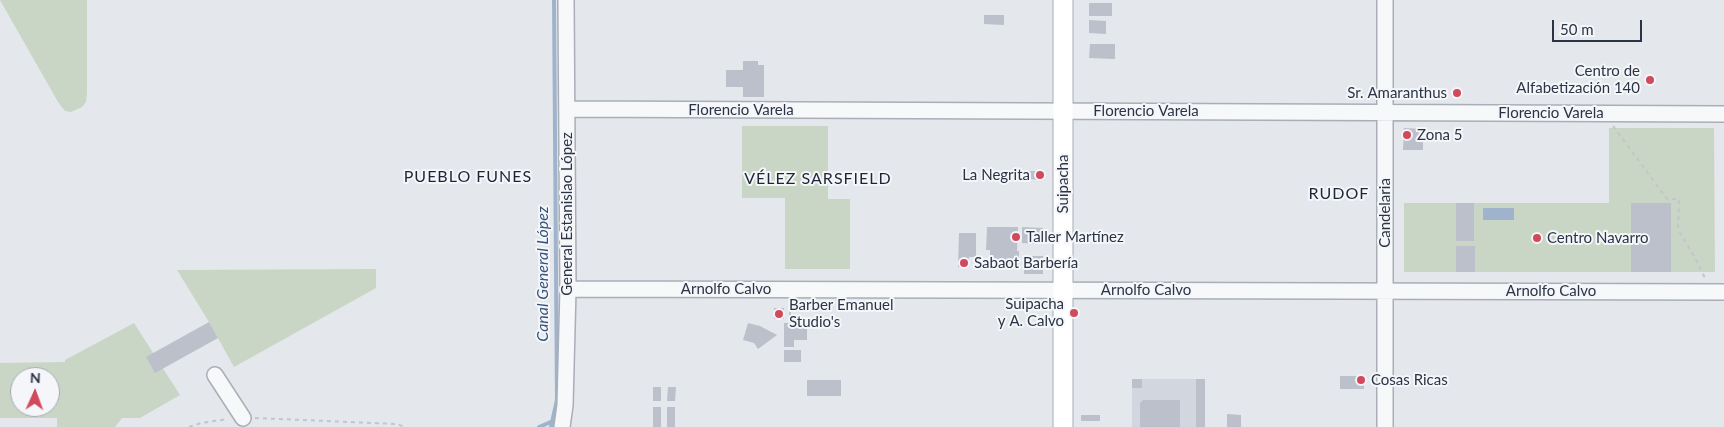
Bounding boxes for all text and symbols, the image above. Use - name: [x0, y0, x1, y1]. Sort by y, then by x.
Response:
- scale bar: [1554, 10, 1644, 42]
- text: 50 m: [1560, 20, 1594, 38]
- place label: Centro de Alfabetización 140: [1516, 62, 1640, 97]
- marker: Centro de Alfabetización 140: [1644, 74, 1656, 86]
- place label: Sr. Amaranthus: [1347, 84, 1447, 102]
- marker: Sr. Amaranthus: [1451, 87, 1463, 99]
- street label: Florencio Varela: [688, 101, 794, 119]
- street label: Florencio Varela: [1093, 102, 1199, 120]
- street label: Florencio Varela: [1498, 104, 1604, 122]
- place label: Zona 5: [1417, 126, 1463, 144]
- marker: Zona 5: [1401, 129, 1413, 141]
- street label: General Estanislao López: [558, 132, 576, 296]
- street label: Suipacha: [1054, 155, 1072, 213]
- place label: La Negrita: [962, 166, 1030, 184]
- district label: PUEBLO FUNES: [402, 167, 534, 187]
- district label: VÉLEZ SARSFIELD: [742, 169, 894, 189]
- marker: La Negrita: [1034, 169, 1046, 181]
- street label: Candelaria: [1376, 178, 1394, 248]
- district label: RUDOF: [1308, 184, 1370, 204]
- water label: Canal General López: [533, 206, 553, 342]
- place label: Taller Martínez: [1026, 228, 1124, 246]
- place label: Centro Navarro: [1547, 229, 1649, 247]
- marker: Taller Martínez: [1010, 231, 1022, 243]
- marker: Centro Navarro: [1531, 232, 1543, 244]
- place label: Sabaot Barbería: [974, 254, 1078, 272]
- marker: Sabaot Barbería: [958, 257, 970, 269]
- street label: Arnolfo Calvo: [681, 280, 771, 298]
- street label: Arnolfo Calvo: [1101, 281, 1191, 299]
- street label: Arnolfo Calvo: [1506, 282, 1596, 300]
- place label: Suipacha y A. Calvo: [998, 295, 1064, 330]
- place label: Barber Emanuel Studio's: [789, 296, 894, 331]
- marker: Suipacha y A. Calvo: [1068, 307, 1080, 319]
- marker: Barber Emanuel Studio's: [773, 308, 785, 320]
- north arrow: [10, 367, 60, 417]
- text: N: [30, 369, 41, 386]
- place label: Cosas Ricas: [1371, 371, 1448, 389]
- marker: Cosas Ricas: [1355, 374, 1367, 386]

